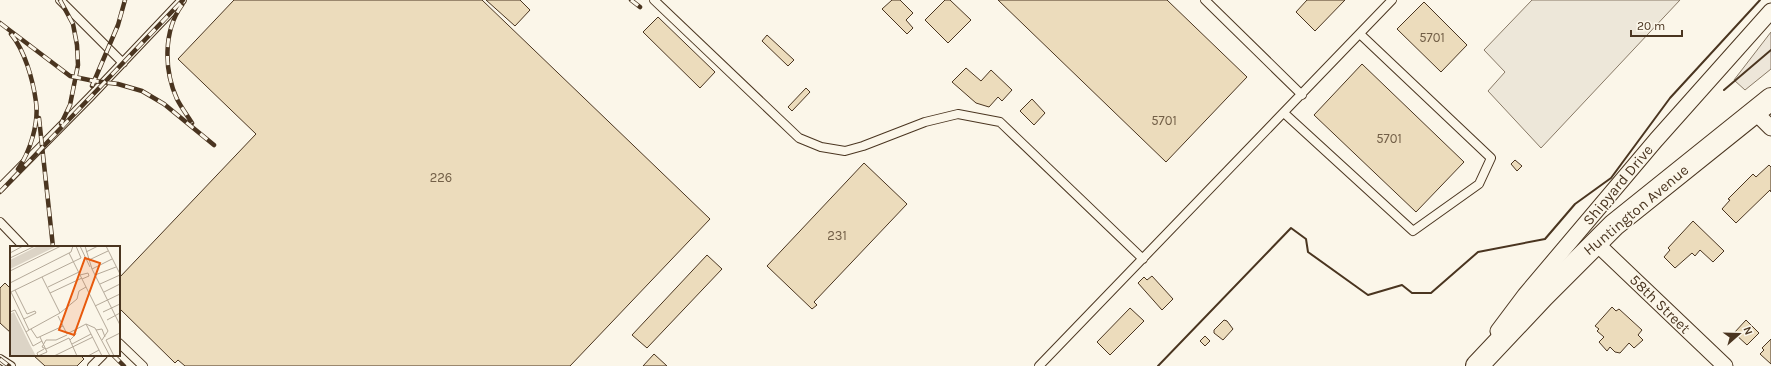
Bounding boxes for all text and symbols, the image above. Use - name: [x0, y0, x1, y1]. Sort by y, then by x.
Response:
- scale bar: [1631, 12, 1682, 38]
- text: 20 m: [1637, 19, 1665, 33]
- house number: 5701: [1419, 30, 1445, 45]
- house number: 5701: [1151, 113, 1177, 128]
- house number: 5701: [1376, 131, 1402, 146]
- street label: Shipyard Drive: [1579, 141, 1657, 229]
- street label: Huntington Avenue: [1580, 161, 1692, 259]
- house number: 226: [430, 170, 452, 185]
- house number: 231: [827, 228, 847, 243]
- inset map: [10, 246, 120, 356]
- street label: 58th Street: [1626, 271, 1694, 338]
- north arrow: [1719, 314, 1759, 354]
- text: N: [1740, 325, 1755, 337]

